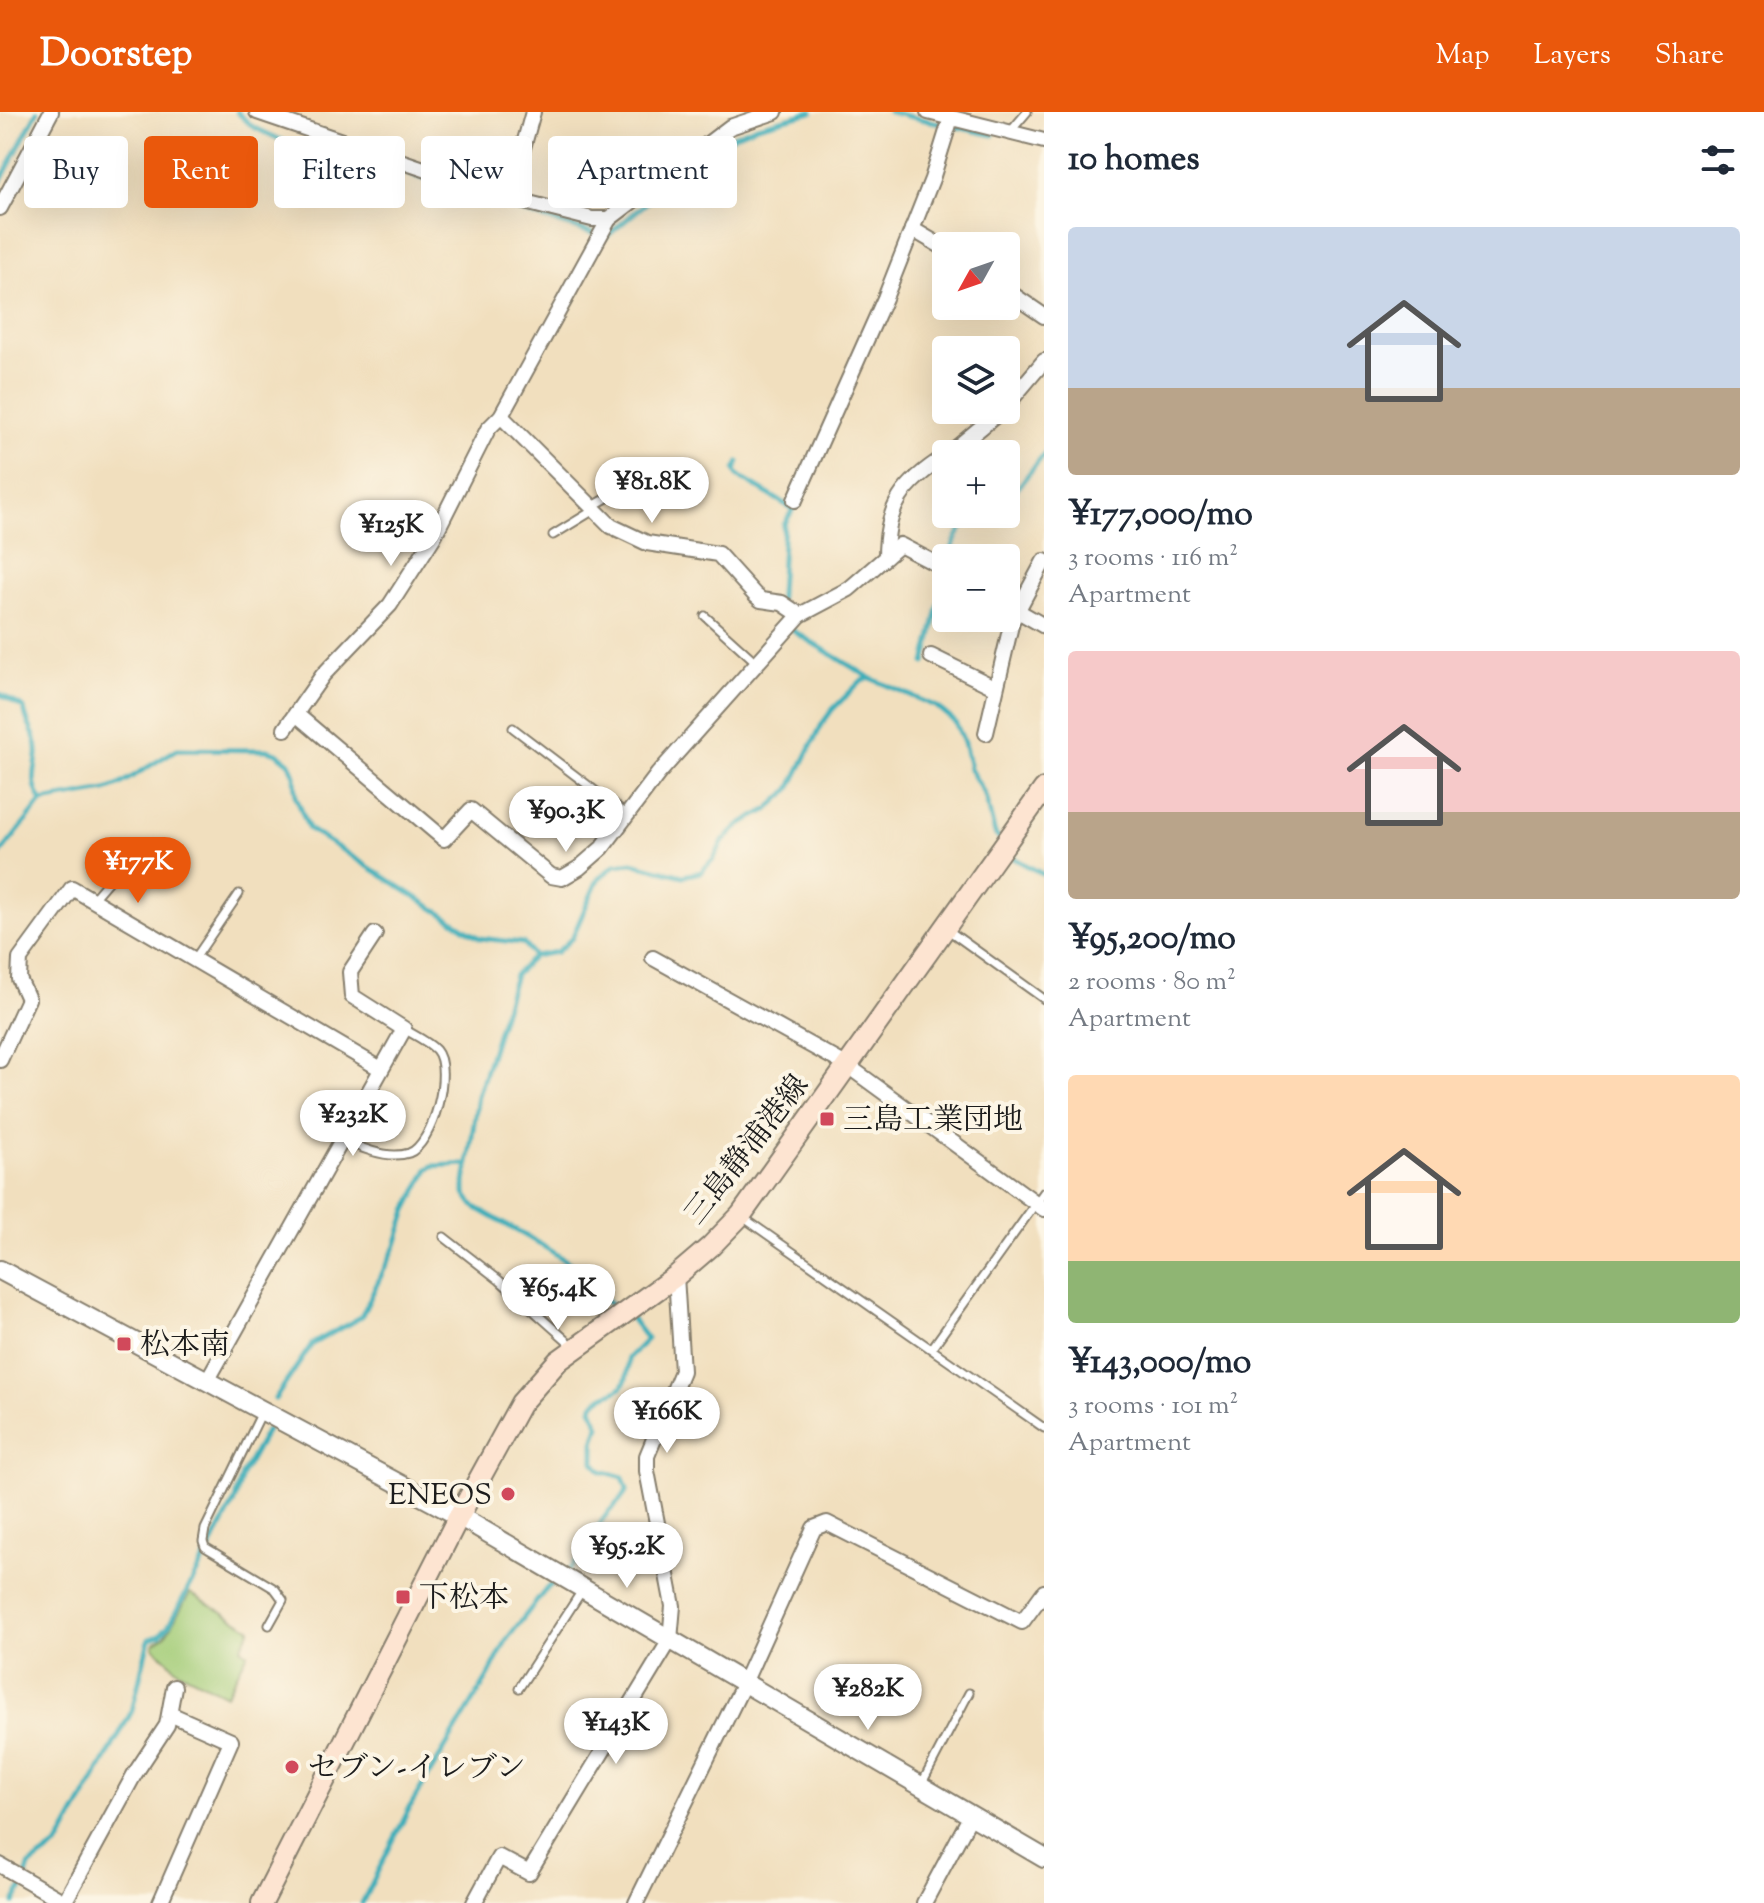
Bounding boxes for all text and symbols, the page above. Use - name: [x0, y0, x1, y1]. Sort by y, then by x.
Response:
- text: Doorstep: [40, 29, 192, 83]
- text: Map: [1436, 36, 1489, 76]
- text: Layers: [1533, 36, 1611, 76]
- text: Share: [1655, 36, 1724, 76]
- chip: Buy: [24, 136, 128, 208]
- chip: Rent: [144, 136, 258, 208]
- chip: Filters: [274, 136, 405, 208]
- chip: New: [421, 136, 532, 208]
- chip: Apartment: [548, 136, 737, 208]
- text: 10 homes: [1068, 136, 1200, 185]
- icon: filters: [1696, 138, 1740, 182]
- north arrow: [932, 232, 1020, 320]
- map controls: [932, 232, 1020, 632]
- icon: home: [1332, 279, 1476, 423]
- button: layers: [932, 336, 1020, 424]
- button: +: [932, 440, 1020, 528]
- pin: ¥81.8K: [587, 457, 717, 525]
- text: ¥81.8K: [613, 464, 691, 501]
- text: ¥177,000/mo: [1068, 491, 1253, 540]
- pin: ¥125K: [335, 500, 447, 568]
- text: ¥125K: [358, 507, 424, 544]
- text: 3 rooms · 116 m²: [1068, 540, 1238, 577]
- button: −: [932, 544, 1020, 632]
- text: Apartment: [1068, 577, 1191, 614]
- icon: home: [1332, 703, 1476, 847]
- pin: ¥90.3K: [501, 786, 631, 854]
- text: ¥90.3K: [527, 793, 605, 830]
- pin: ¥177K: [82, 837, 194, 905]
- text: ¥177K: [103, 844, 173, 881]
- text: ¥95,200/mo: [1068, 915, 1236, 964]
- text: 2 rooms · 80 m²: [1068, 964, 1236, 1001]
- text: Apartment: [1068, 1001, 1191, 1038]
- street label: 三島静浦港線: [676, 1066, 820, 1235]
- pin: ¥232K: [297, 1090, 409, 1158]
- text: ¥232K: [318, 1097, 388, 1134]
- place label: 三島工業団地: [843, 1100, 1023, 1143]
- marker: 三島工業団地: [818, 1110, 836, 1128]
- icon: home: [1332, 1127, 1476, 1271]
- pin: ¥65.4K: [493, 1264, 623, 1332]
- text: ¥65.4K: [519, 1271, 597, 1308]
- place label: 松本南: [140, 1325, 230, 1368]
- marker: 松本南: [115, 1335, 133, 1353]
- text: ¥143,000/mo: [1068, 1339, 1251, 1388]
- pin: ¥166K: [611, 1387, 723, 1455]
- text: 3 rooms · 101 m²: [1068, 1388, 1238, 1425]
- text: ¥166K: [632, 1394, 702, 1431]
- text: Apartment: [1068, 1425, 1191, 1462]
- place label: ENEOS: [388, 1475, 492, 1518]
- marker: ENEOS: [499, 1485, 517, 1503]
- pin: ¥95.2K: [562, 1522, 692, 1590]
- text: ¥95.2K: [589, 1529, 665, 1566]
- place label: 下松本: [419, 1578, 509, 1621]
- marker: 下松本: [394, 1588, 412, 1606]
- pin: ¥282K: [812, 1664, 924, 1732]
- text: ¥282K: [832, 1671, 904, 1708]
- pin: ¥143K: [560, 1698, 672, 1766]
- text: ¥143K: [582, 1705, 650, 1742]
- place label: セブン-イレブン: [308, 1748, 526, 1791]
- marker: セブン-イレブン: [283, 1758, 301, 1776]

